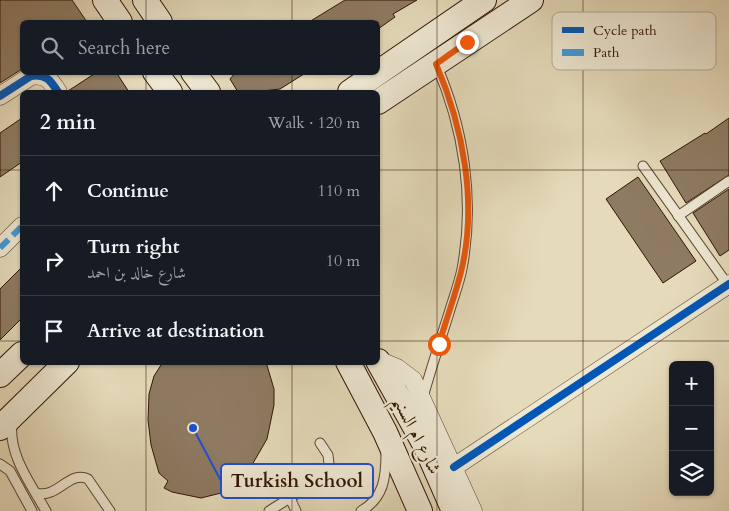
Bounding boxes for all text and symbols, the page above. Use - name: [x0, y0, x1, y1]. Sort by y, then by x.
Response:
- legend: [552, 12, 716, 70]
- search box: [20, 20, 380, 75]
- text: Cycle path: [593, 21, 657, 40]
- route end: [456, 31, 479, 54]
- icon: search: [38, 34, 66, 62]
- text: Search here: [78, 35, 170, 61]
- text: Path: [593, 43, 620, 62]
- text: 2 min: [40, 108, 96, 137]
- text: Walk · 120 m: [268, 112, 360, 134]
- icon: ahead: [40, 177, 68, 205]
- text: Continue: [87, 178, 169, 204]
- text: 110 m: [318, 180, 360, 202]
- text: Turn right: [87, 234, 179, 260]
- icon: right: [40, 247, 68, 275]
- text: 10 m: [326, 250, 360, 272]
- text: شارع خالد بن احمد: [87, 262, 186, 284]
- icon: arrive: [40, 317, 68, 345]
- text: Arrive at destination: [87, 318, 264, 344]
- route start: [428, 333, 451, 356]
- map controls: [669, 361, 714, 496]
- button: +: [669, 361, 714, 406]
- street label: شارع ام السنيم: [382, 392, 447, 481]
- button: −: [669, 406, 714, 451]
- button: layers: [669, 451, 714, 496]
- callout: Turkish School: [221, 464, 373, 498]
- text: Turkish School: [231, 468, 364, 494]

